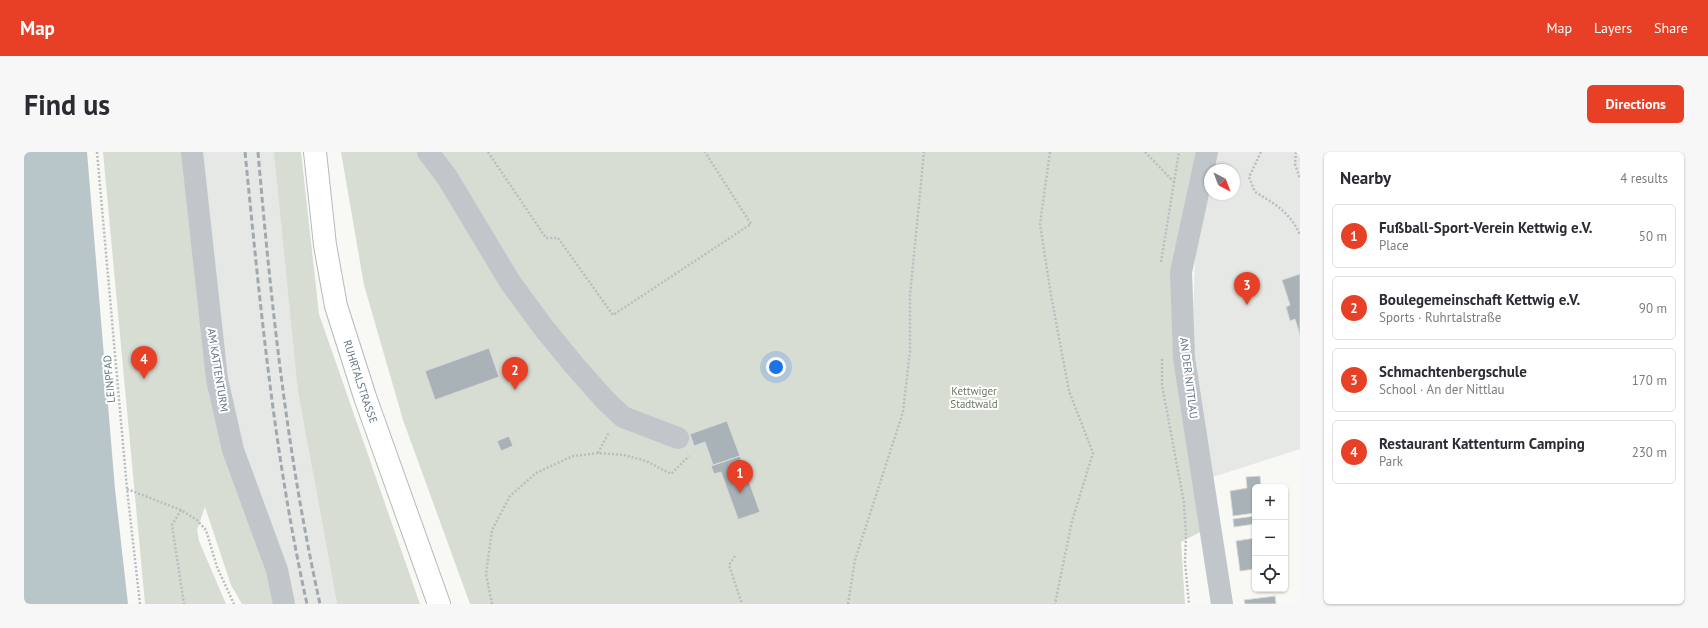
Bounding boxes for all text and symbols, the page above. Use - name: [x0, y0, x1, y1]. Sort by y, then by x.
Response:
- text: Map: [20, 16, 55, 40]
- text: Map: [1546, 19, 1572, 37]
- text: Layers: [1594, 19, 1632, 37]
- text: Share: [1654, 19, 1688, 37]
- button: Directions: [1587, 85, 1684, 123]
- text: Find us: [24, 86, 110, 123]
- north arrow: [1204, 164, 1240, 200]
- text: Nearby: [1340, 167, 1391, 189]
- text: 4 results: [1620, 170, 1668, 187]
- text: Fußball-Sport-Verein Kettwig e.V.: [1379, 218, 1592, 237]
- text: 1: [1350, 228, 1358, 245]
- text: 50 m: [1639, 228, 1667, 245]
- text: Place: [1379, 237, 1409, 254]
- pin: 3: [1234, 272, 1260, 305]
- text: Boulegemeinschaft Kettwig e.V.: [1379, 290, 1580, 309]
- text: 2: [1350, 300, 1358, 317]
- text: 90 m: [1639, 300, 1667, 317]
- text: Sports · Ruhrtalstraße: [1379, 309, 1501, 326]
- street label: AM KATTENTURM: [204, 327, 232, 413]
- street label: AN DER NITTLAU: [1177, 337, 1201, 419]
- street label: RUHRTALSTRASSE: [340, 338, 381, 425]
- pin: 4: [131, 346, 157, 379]
- street label: LEINPFAD: [100, 355, 118, 403]
- pin: 2: [502, 357, 528, 390]
- your location: [766, 357, 786, 377]
- text: Schmachtenbergschule: [1379, 362, 1527, 381]
- text: 3: [1350, 372, 1358, 389]
- text: 170 m: [1632, 372, 1667, 389]
- text: School · An der Nittlau: [1379, 381, 1505, 398]
- park label: Kettwiger Stadtwald: [950, 384, 998, 411]
- text: Restaurant Kattenturm Camping: [1379, 434, 1585, 453]
- text: 4: [1350, 444, 1358, 461]
- text: 230 m: [1632, 444, 1667, 461]
- text: Park: [1379, 453, 1403, 470]
- pin: 1: [727, 460, 753, 493]
- map controls: [1252, 484, 1288, 592]
- button: +: [1252, 484, 1288, 520]
- button: −: [1252, 520, 1288, 556]
- button: locate: [1252, 556, 1288, 592]

